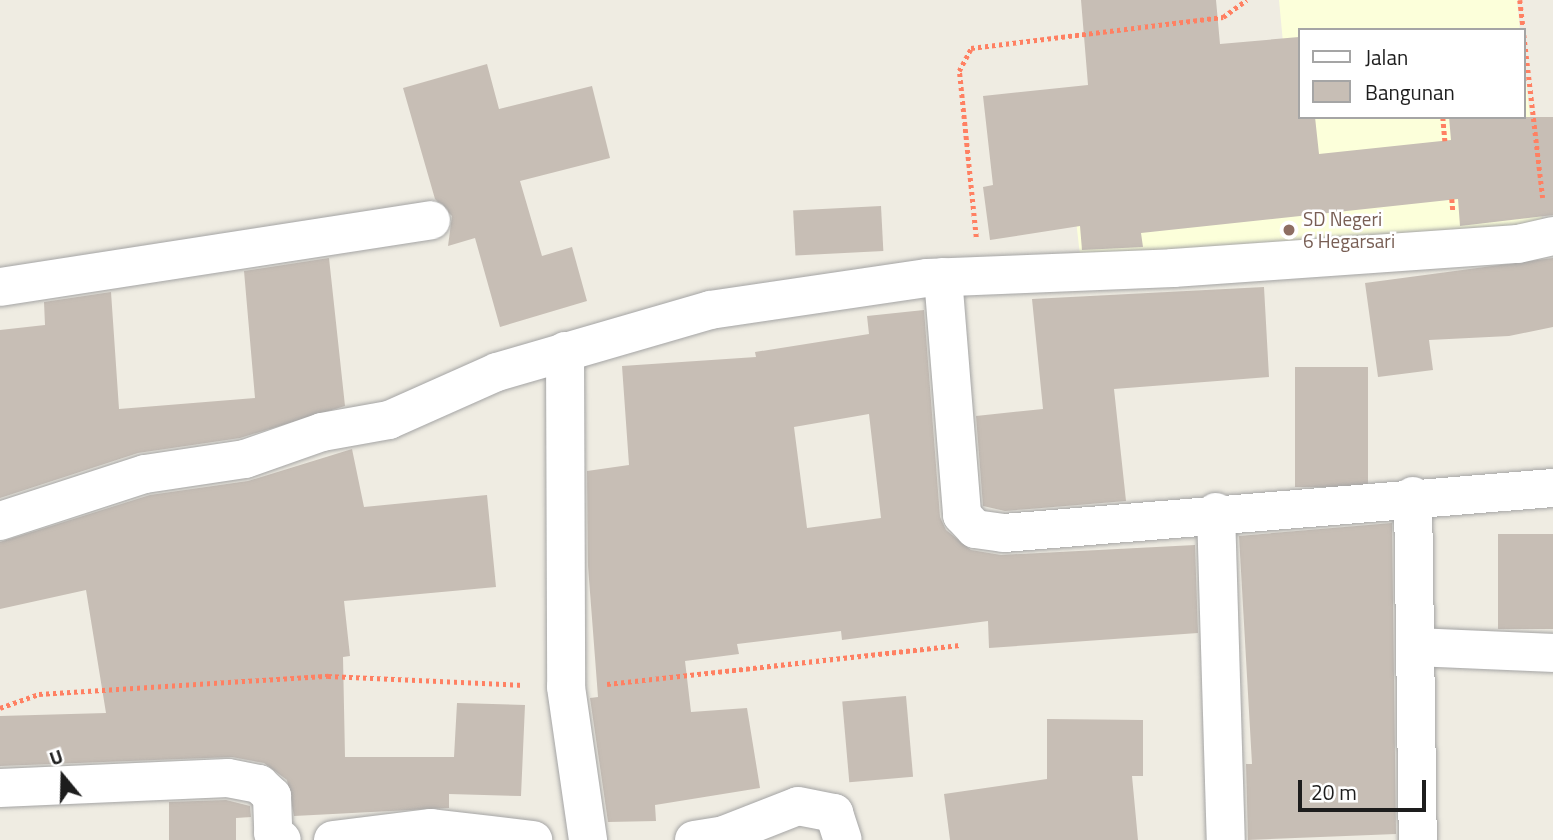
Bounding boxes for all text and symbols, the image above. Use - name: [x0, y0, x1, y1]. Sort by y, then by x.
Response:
- legend: [1298, 28, 1525, 119]
- text: Jalan: [1365, 41, 1408, 73]
- text: Bangunan: [1365, 76, 1455, 108]
- place label: SD Negeri 6 Hegarsari: [1303, 208, 1395, 252]
- marker: SD Negeri 6 Hegarsari: [1281, 222, 1297, 238]
- text: U: [45, 741, 67, 772]
- north arrow: [28, 742, 98, 812]
- scale bar: [1301, 766, 1429, 810]
- text: 20 m: [1311, 776, 1357, 808]

